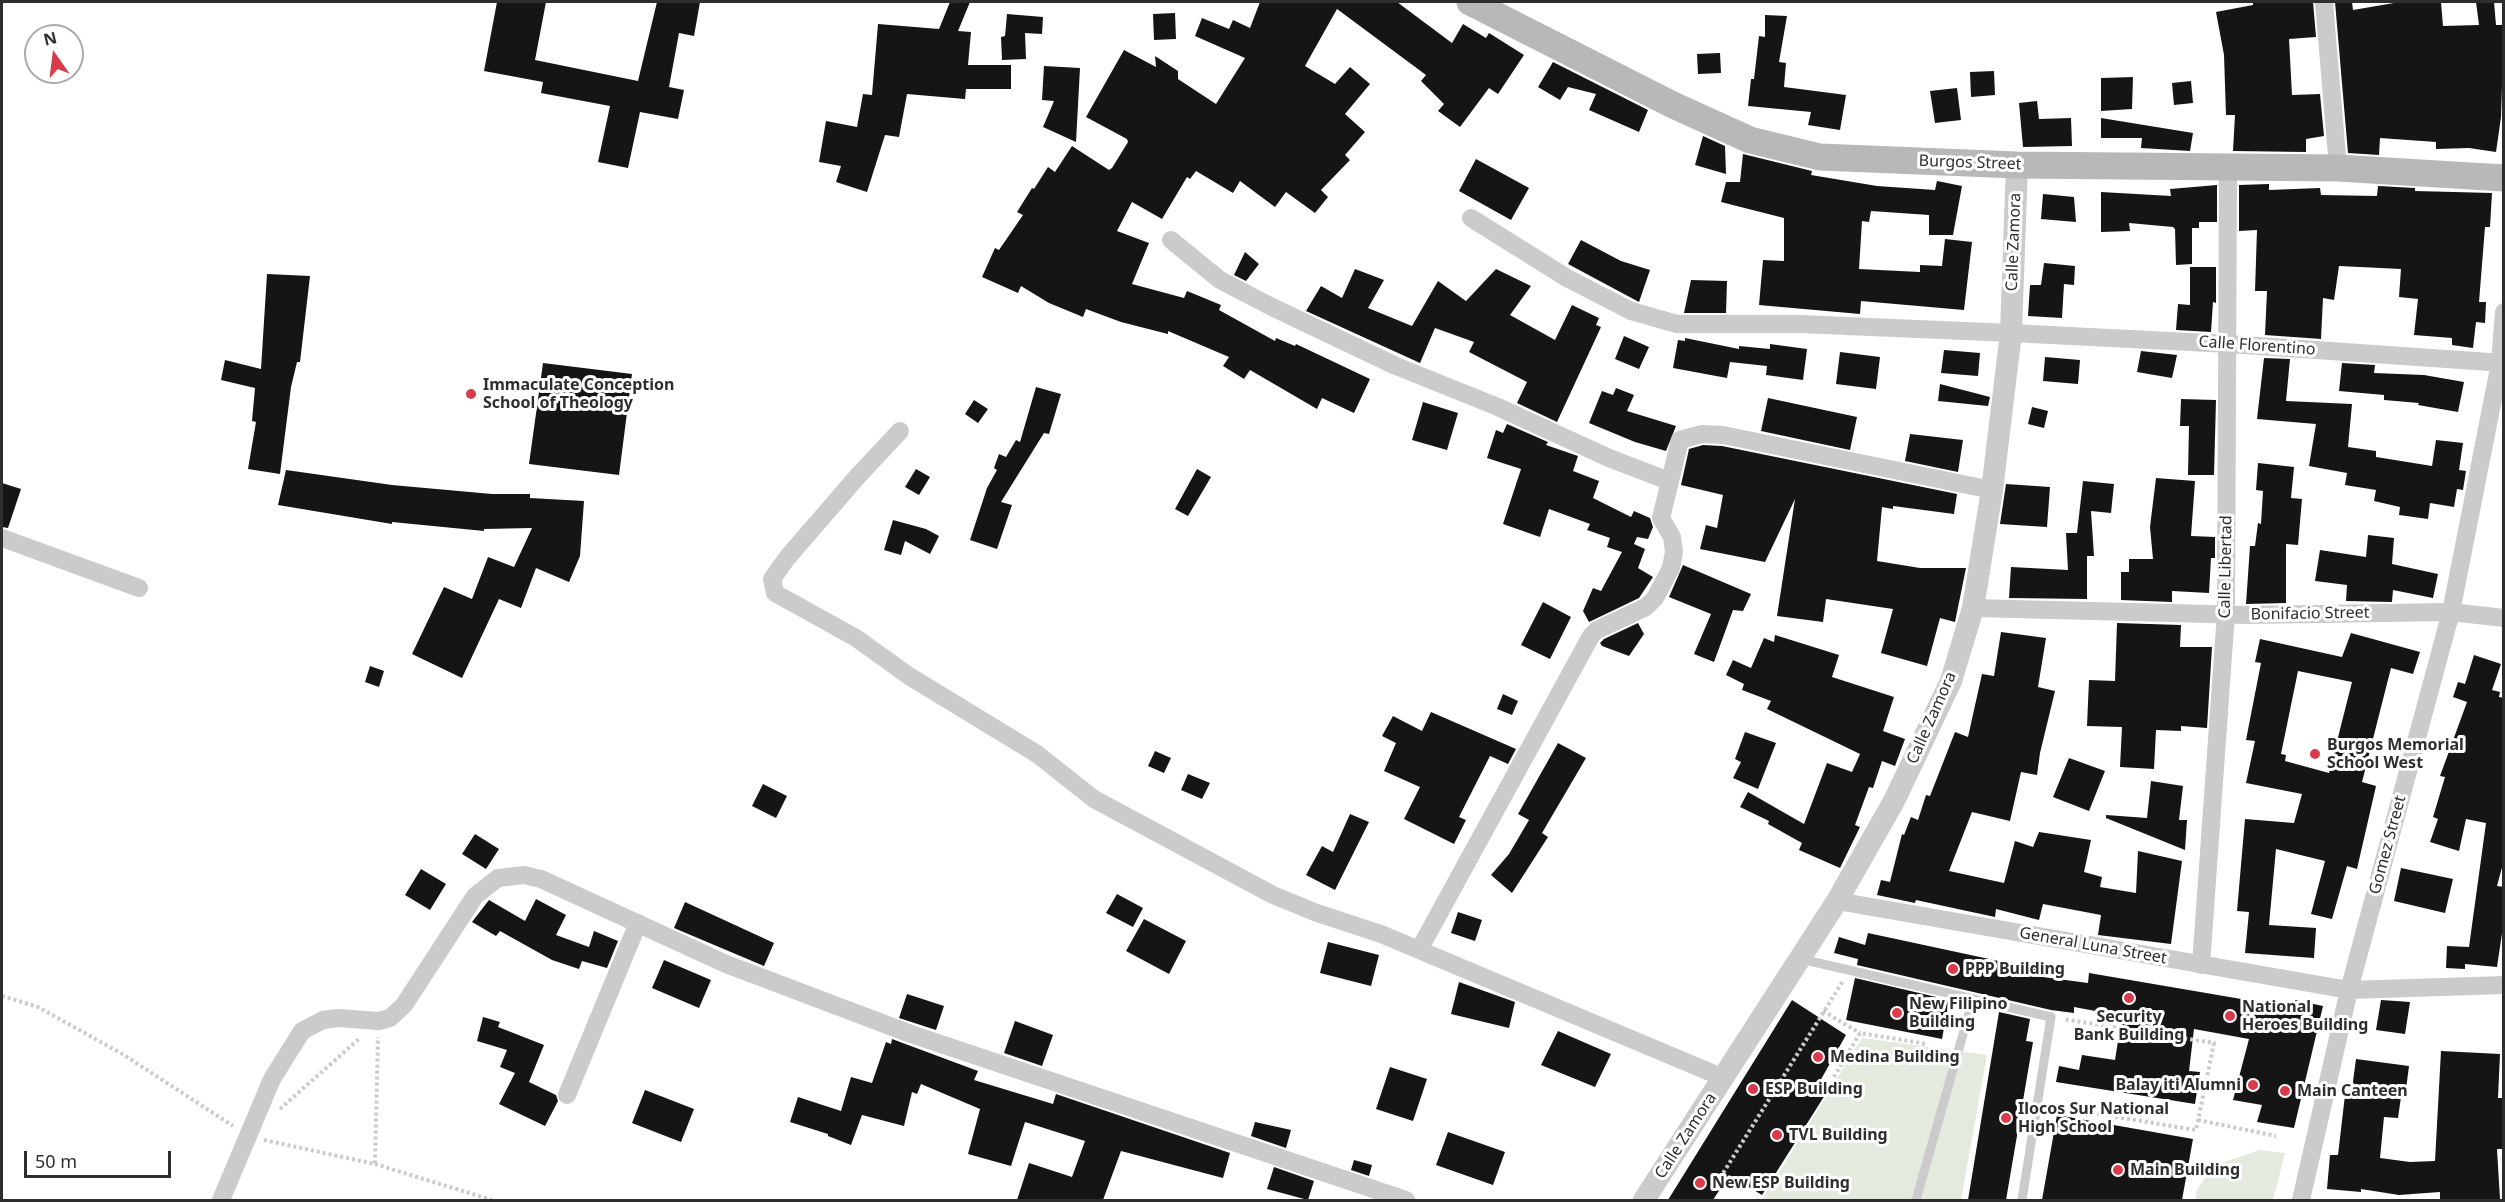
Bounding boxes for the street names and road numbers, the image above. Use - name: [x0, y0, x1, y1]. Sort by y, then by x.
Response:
- street label: Burgos Street: [1918, 152, 2022, 174]
- street label: Calle Zamora: [2003, 192, 2025, 292]
- street label: Calle Florentino: [2198, 332, 2316, 360]
- street label: Calle Libertad: [2216, 515, 2236, 619]
- street label: Bonifacio Street: [2250, 603, 2370, 625]
- street label: Calle Zamora: [1903, 669, 1961, 767]
- street label: Gomez Street: [2366, 793, 2410, 897]
- street label: General Luna Street: [2018, 924, 2168, 968]
- street label: Calle Zamora: [1651, 1089, 1721, 1183]

